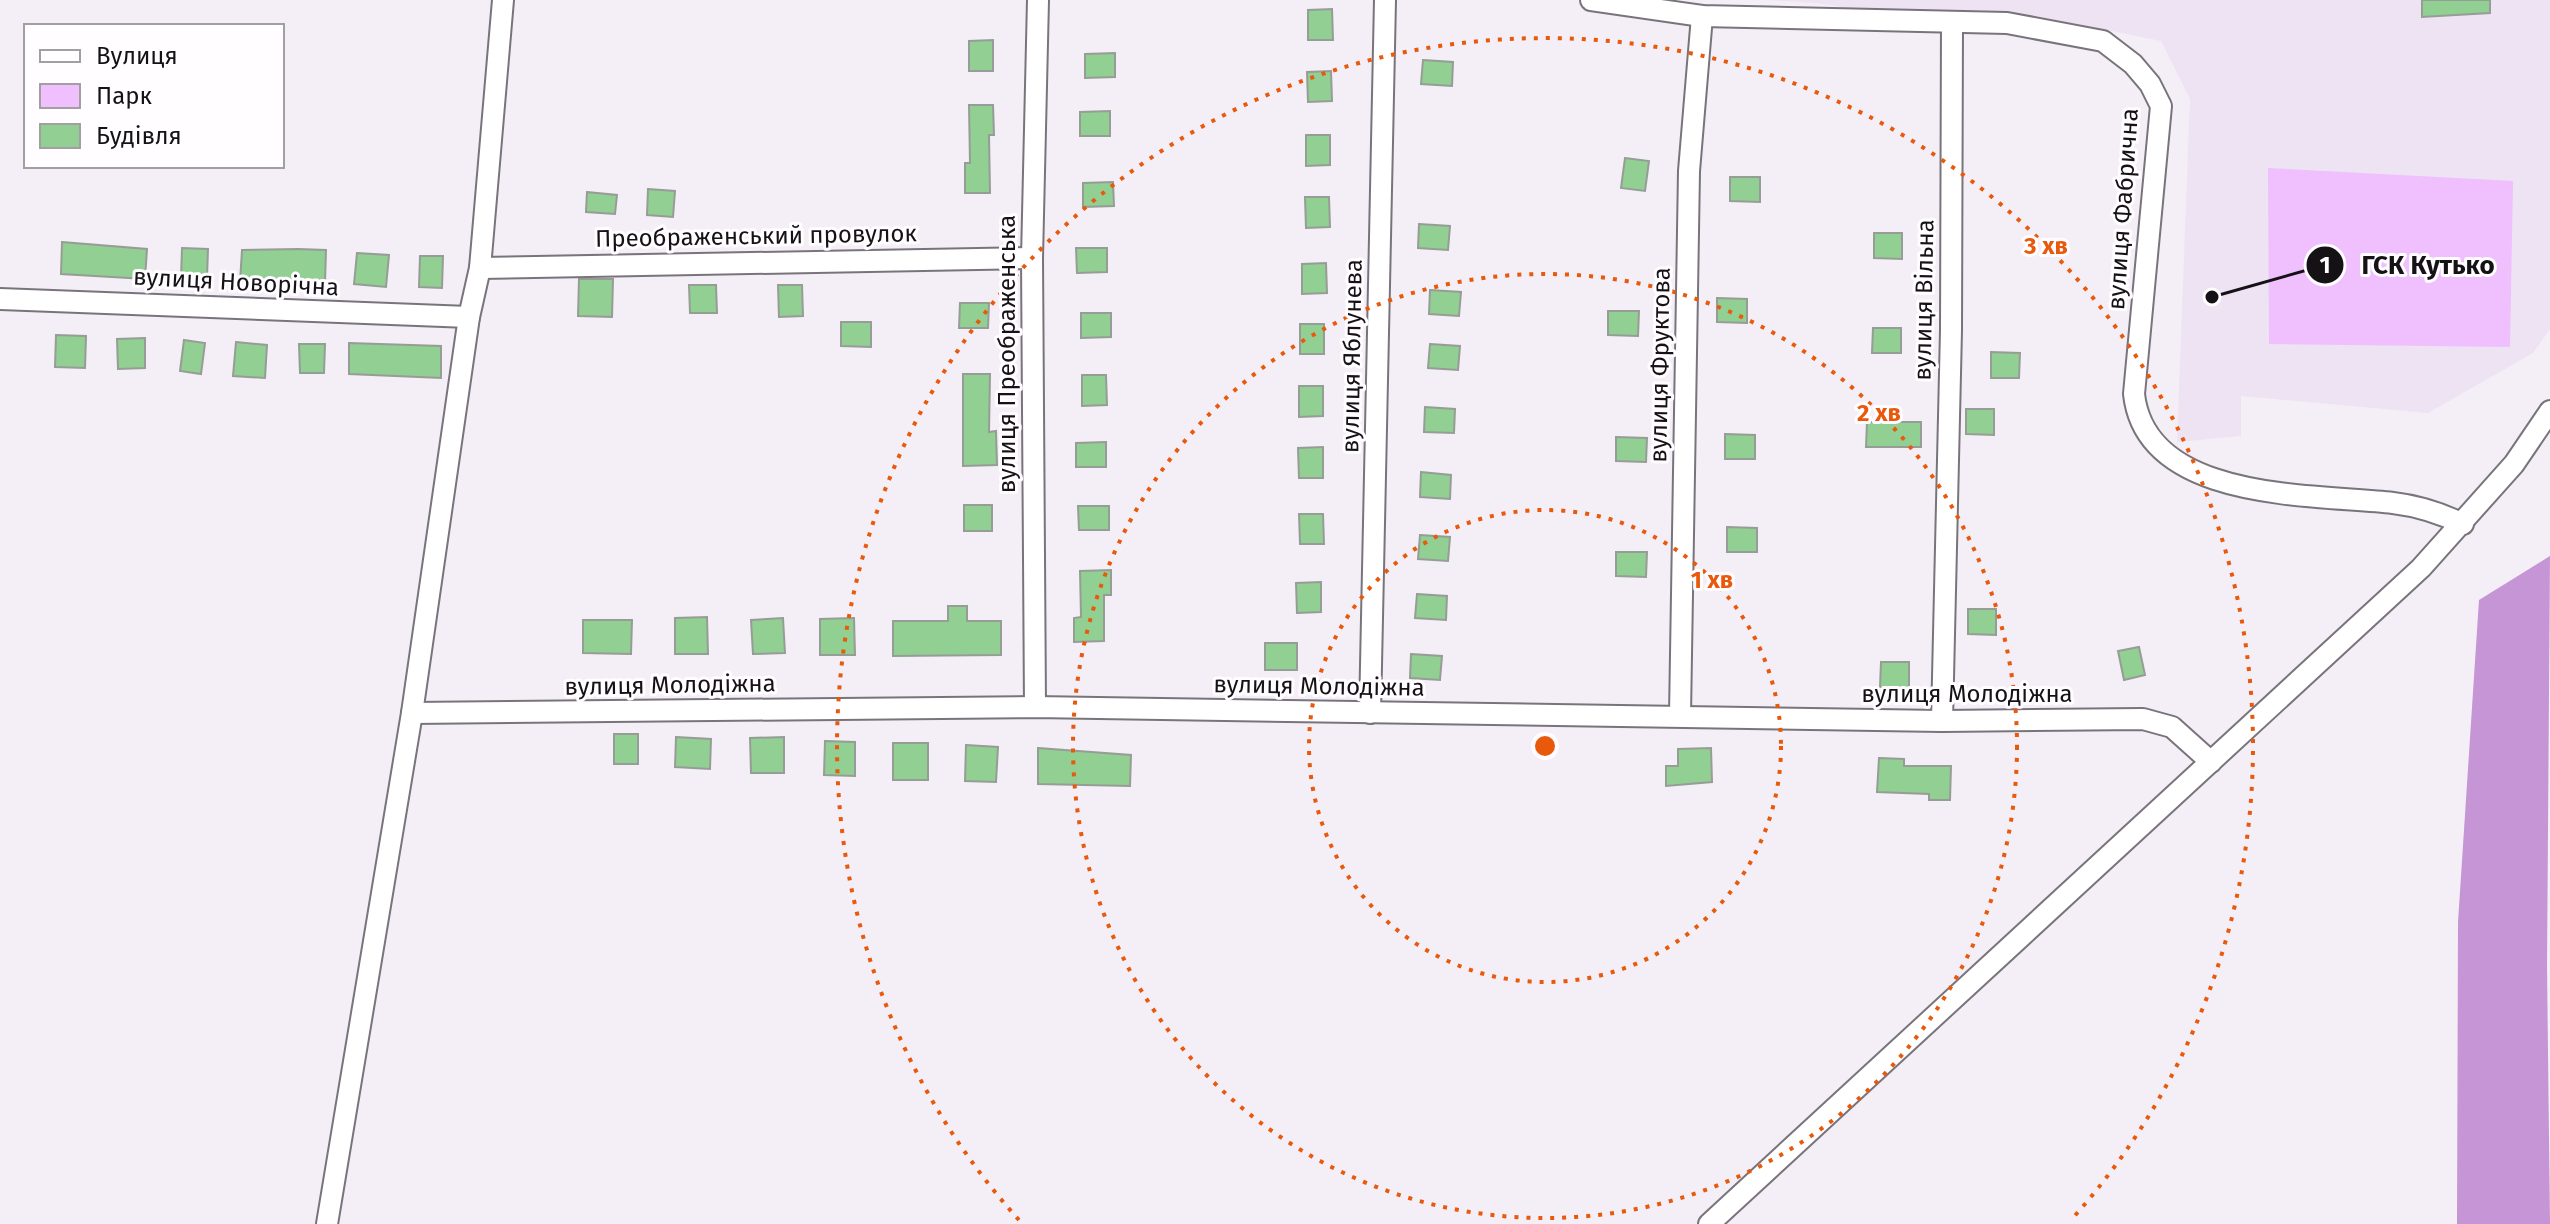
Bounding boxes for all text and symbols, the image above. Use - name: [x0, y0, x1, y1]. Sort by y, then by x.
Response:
- legend: [24, 24, 284, 168]
- text: Вулиця: [96, 42, 178, 70]
- text: Парк: [96, 82, 153, 110]
- street label: вулиця Фабрична: [2102, 107, 2144, 311]
- text: Будівля: [96, 122, 182, 150]
- street label: вулиця Преображенська: [993, 215, 1021, 493]
- street label: Преображенський провулок: [595, 219, 918, 253]
- street label: вулиця Вільна: [1909, 219, 1939, 381]
- text: 3 хв: [2023, 232, 2068, 260]
- callout: ГСК Кутько: [2305, 240, 2511, 290]
- text: ГСК Кутько: [2361, 250, 2495, 281]
- text: 1: [2319, 251, 2331, 279]
- street label: вулиця Яблунева: [1336, 259, 1368, 453]
- street label: вулиця Новорічна: [132, 263, 340, 301]
- street label: вулиця Фруктова: [1644, 267, 1676, 463]
- text: 2 хв: [1857, 399, 1901, 427]
- text: 1 хв: [1691, 566, 1733, 594]
- street label: вулиця Молодіжна: [564, 669, 776, 701]
- street label: вулиця Молодіжна: [1213, 670, 1425, 702]
- street label: вулиця Молодіжна: [1861, 680, 2073, 708]
- centre of rings: [1531, 732, 1559, 760]

